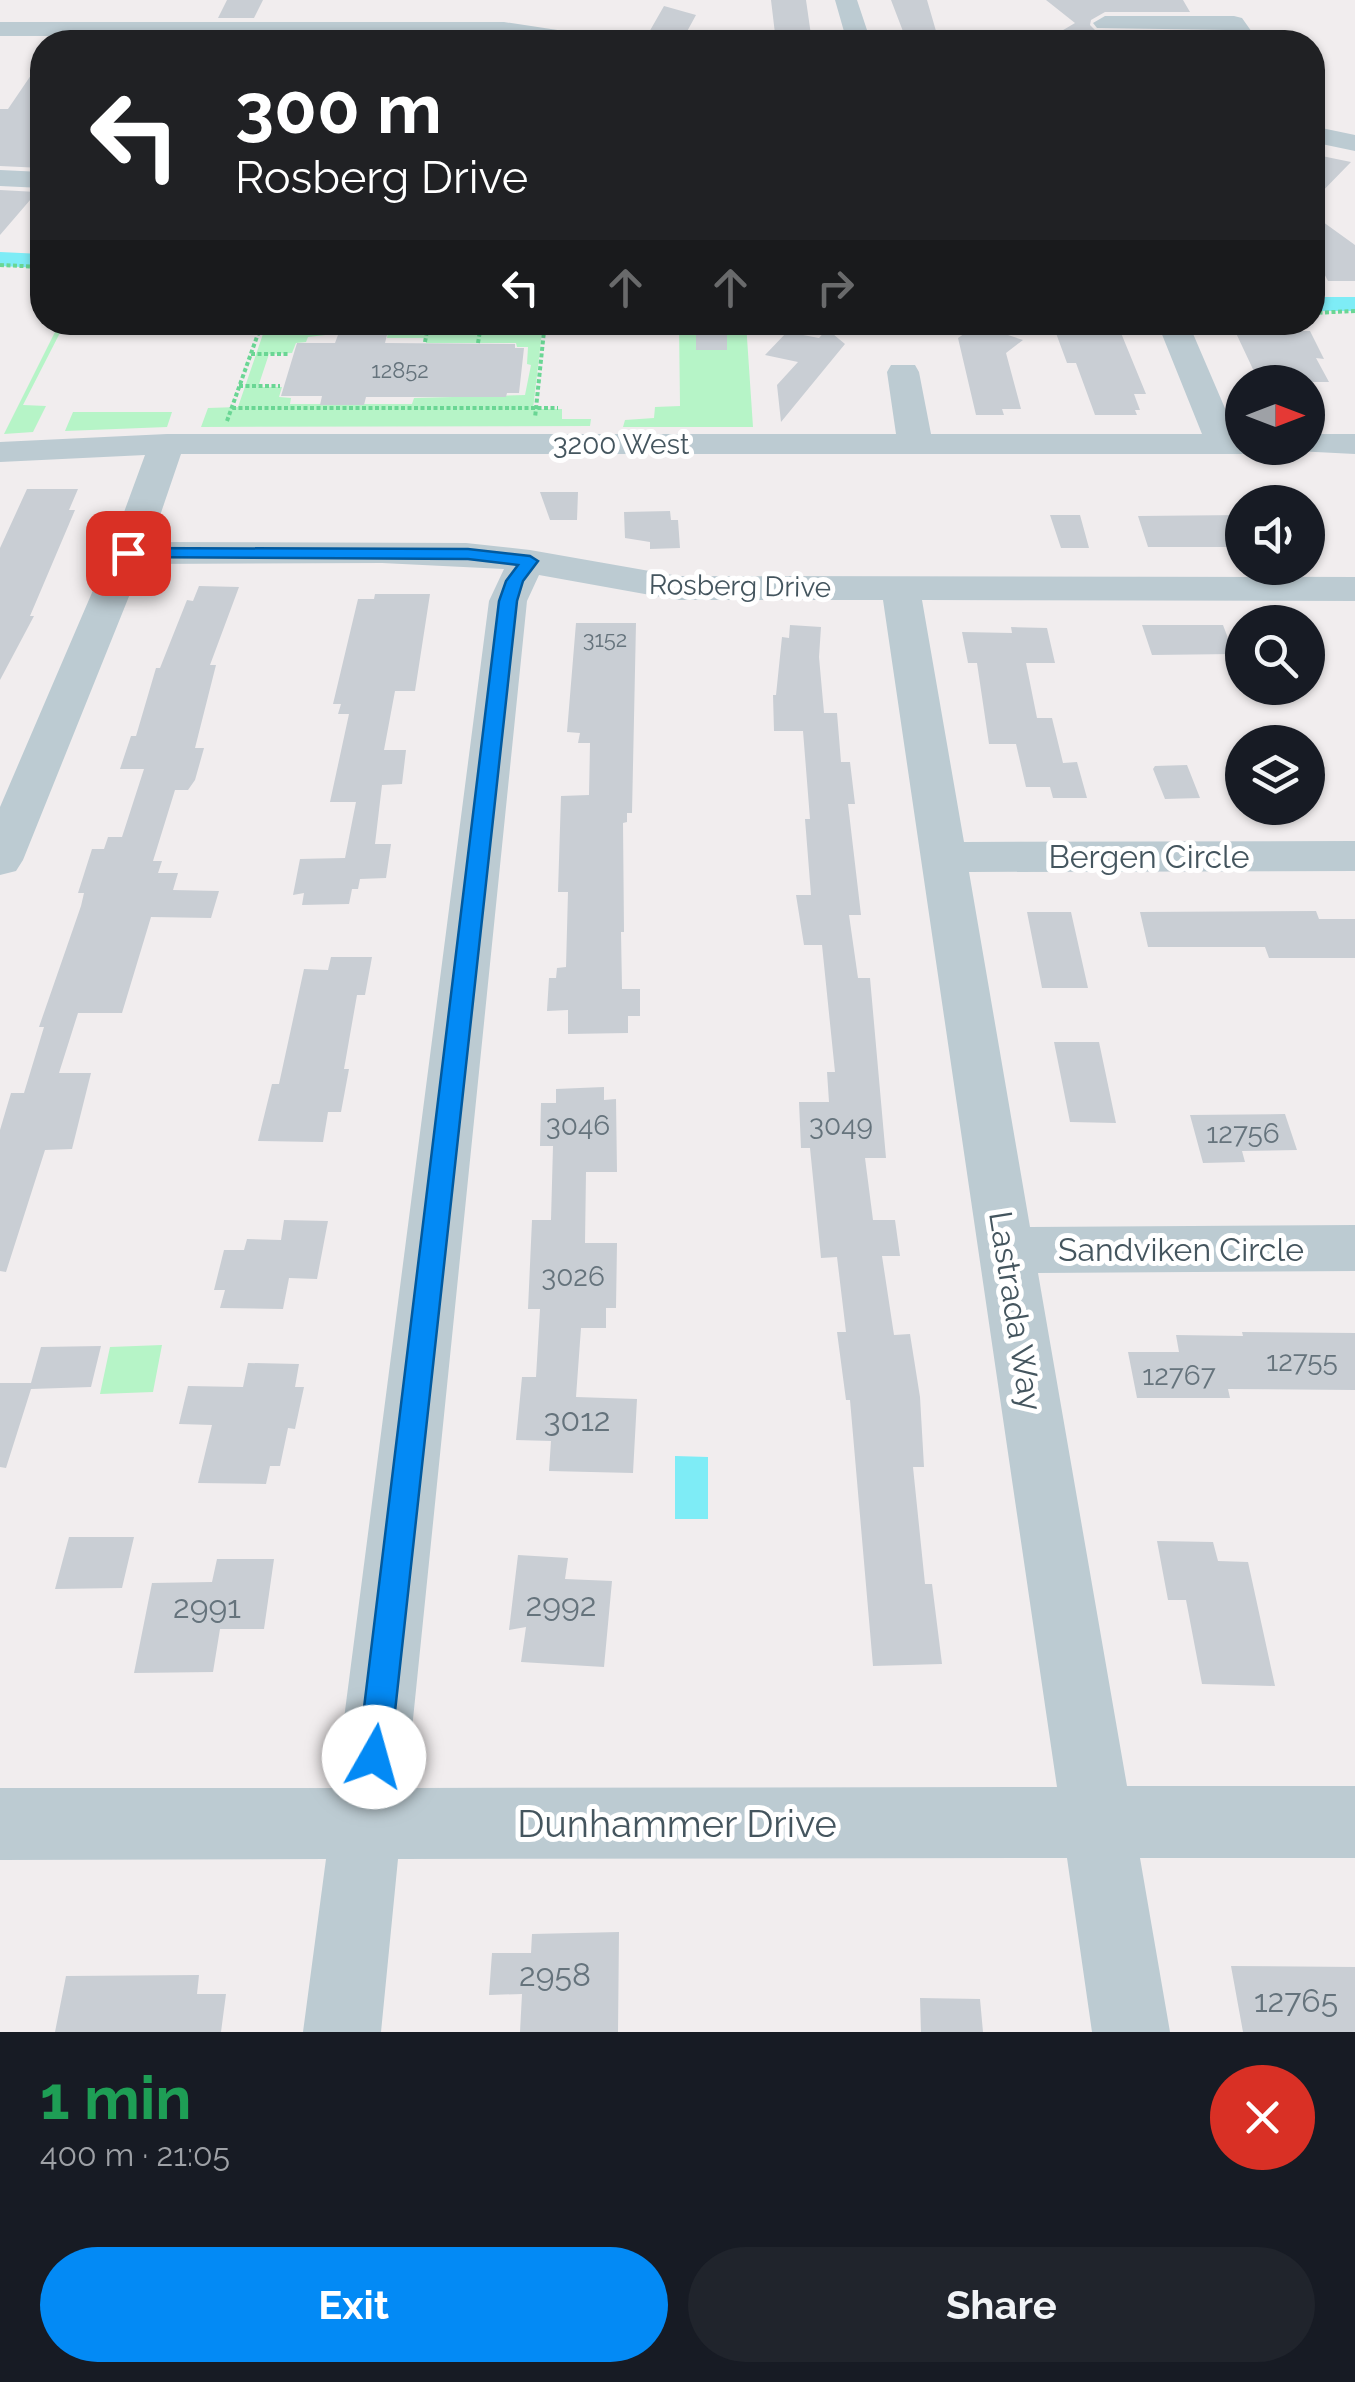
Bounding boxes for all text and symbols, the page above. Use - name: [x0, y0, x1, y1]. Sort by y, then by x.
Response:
- text: 300 m: [235, 67, 442, 149]
- icon: left: [70, 70, 200, 200]
- text: Rosberg Drive: [235, 151, 528, 204]
- icon: left: [493, 260, 548, 315]
- icon: ahead: [598, 260, 653, 315]
- icon: ahead: [703, 260, 758, 315]
- icon: right: [808, 260, 863, 315]
- house number: 12852: [371, 357, 429, 383]
- north arrow: [1225, 365, 1325, 465]
- map controls: [1225, 365, 1325, 825]
- street label: 3200 West: [553, 428, 690, 461]
- button: sound: [1225, 485, 1325, 585]
- pin: [86, 511, 171, 596]
- icon: arrive: [101, 526, 156, 581]
- street label: Rosberg Drive: [649, 568, 831, 604]
- button: search: [1225, 605, 1325, 705]
- house number: 3152: [583, 626, 627, 652]
- button: layers: [1225, 725, 1325, 825]
- street label: Bergen Circle: [1049, 838, 1249, 875]
- house number: 3046: [546, 1109, 610, 1142]
- house number: 3049: [809, 1109, 873, 1142]
- house number: 12756: [1206, 1117, 1280, 1150]
- street label: Lastrada Way: [982, 1209, 1050, 1413]
- street label: Sandviken Circle: [1058, 1231, 1304, 1268]
- house number: 3026: [541, 1260, 605, 1293]
- house number: 12755: [1266, 1345, 1338, 1378]
- house number: 12767: [1142, 1359, 1216, 1392]
- house number: 3012: [543, 1401, 611, 1438]
- house number: 2992: [526, 1586, 596, 1623]
- house number: 2991: [173, 1588, 241, 1625]
- position arrow: [322, 1705, 426, 1809]
- street label: Dunhammer Drive: [517, 1801, 837, 1846]
- house number: 2958: [519, 1956, 591, 1993]
- house number: 12765: [1254, 1982, 1338, 2019]
- text: 1 min: [40, 2063, 191, 2133]
- button: close: [1210, 2065, 1315, 2170]
- text: 400 m · 21:05: [40, 2136, 230, 2173]
- button: Exit: [40, 2247, 668, 2362]
- button: Share: [688, 2247, 1315, 2362]

